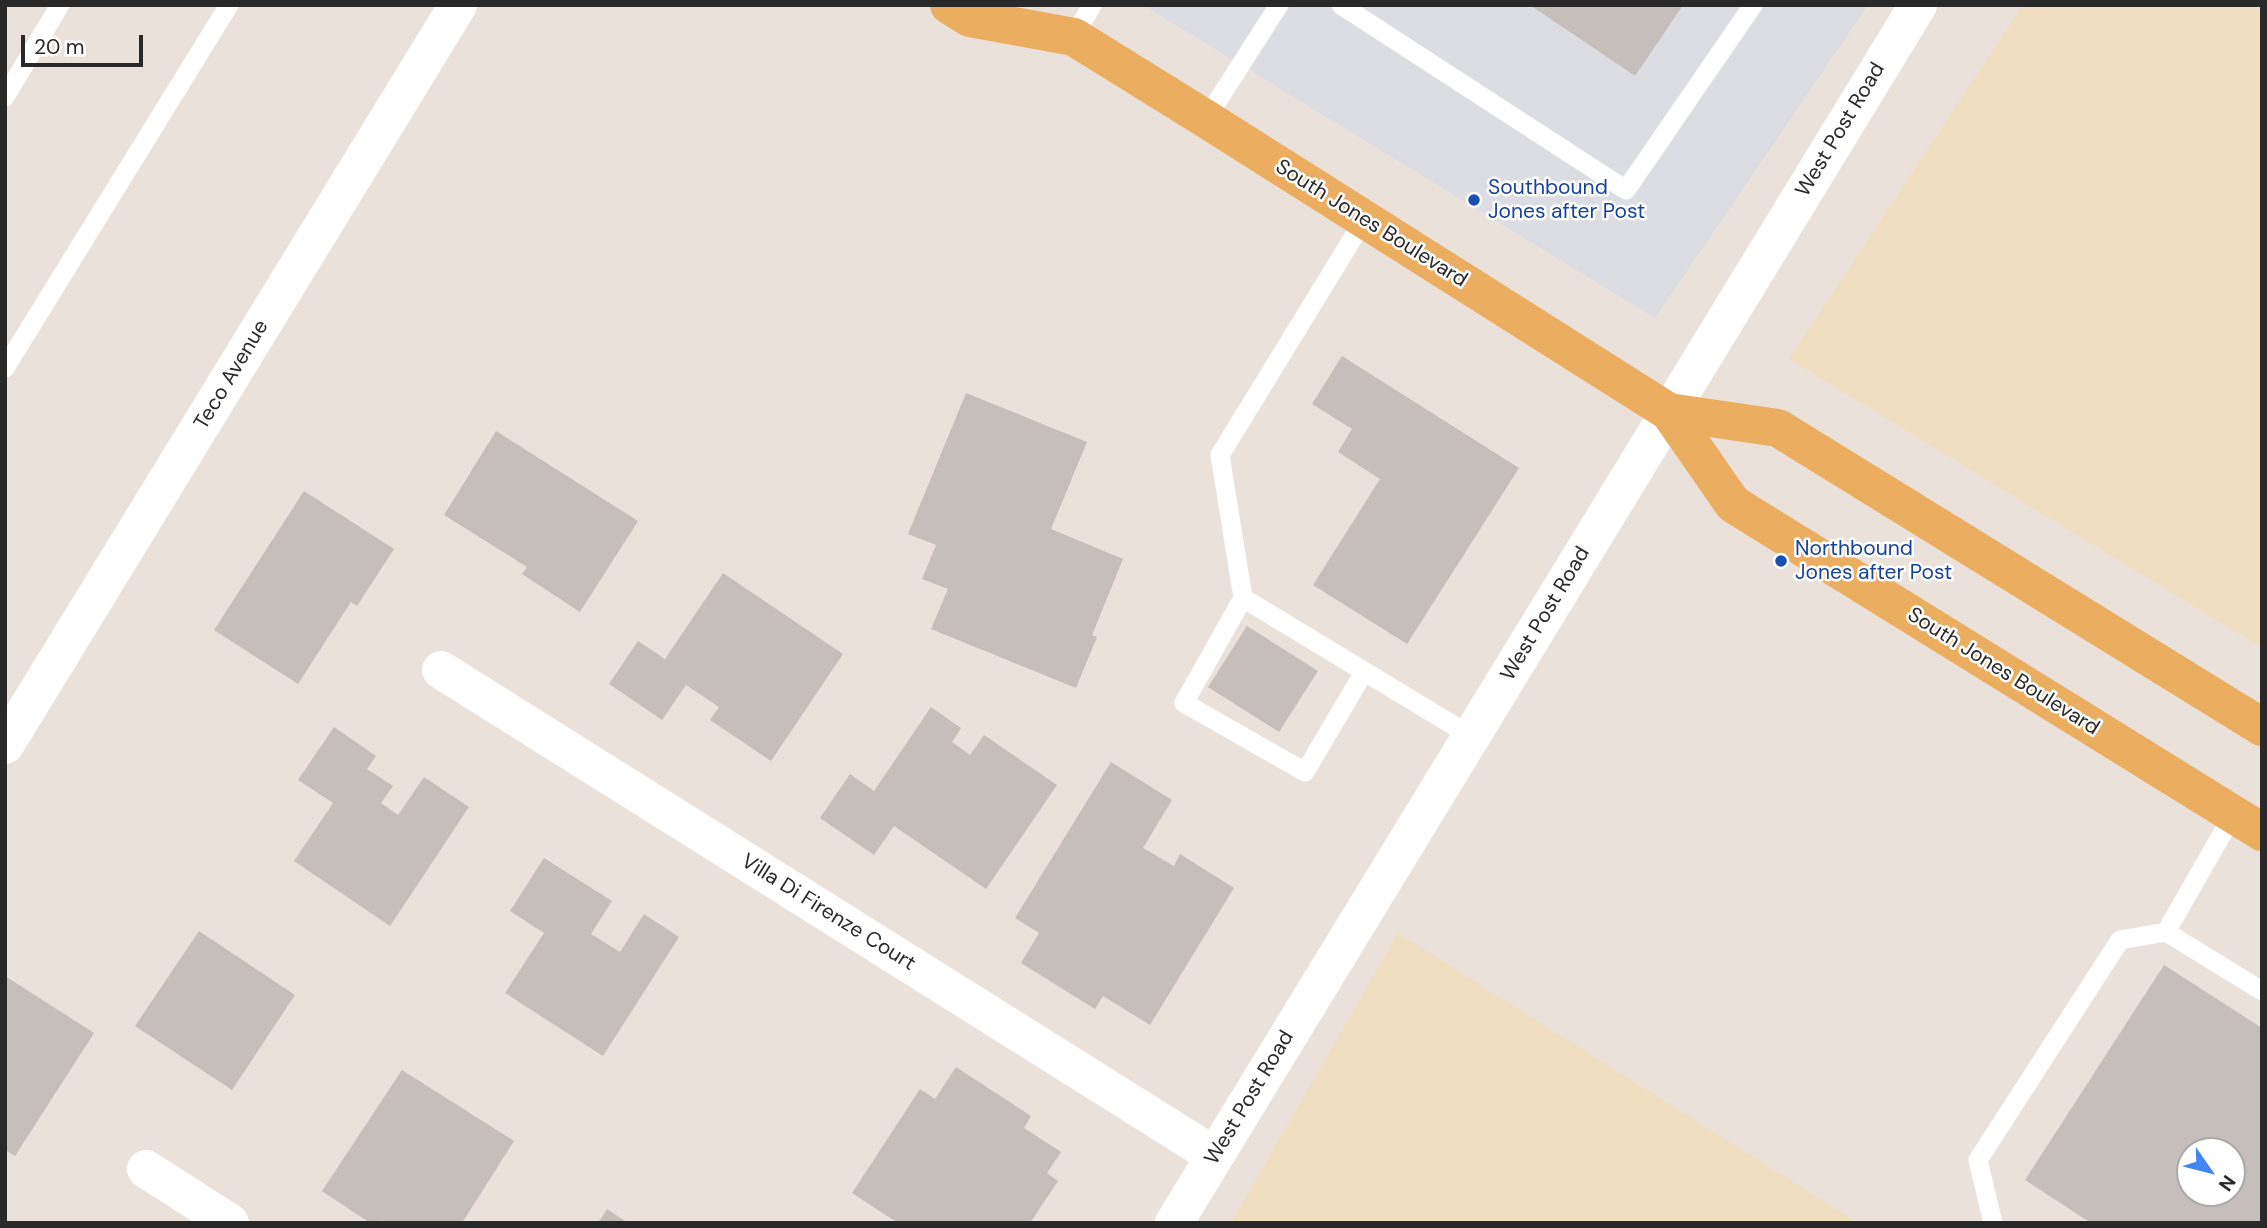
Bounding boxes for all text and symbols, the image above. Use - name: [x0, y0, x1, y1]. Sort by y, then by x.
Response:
- scale bar: [24, 21, 147, 65]
- text: 20 m: [34, 33, 85, 61]
- street label: West Post Road: [1791, 58, 1891, 202]
- street label: South Jones Boulevard: [1270, 155, 1472, 293]
- place label: Southbound Jones after Post: [1488, 175, 1645, 225]
- marker: Southbound Jones after Post: [1466, 192, 1482, 208]
- street label: Teco Avenue: [189, 316, 275, 434]
- place label: Northbound Jones after Post: [1795, 536, 1952, 586]
- street label: West Post Road: [1496, 542, 1596, 686]
- marker: Northbound Jones after Post: [1773, 553, 1789, 569]
- street label: South Jones Boulevard: [1902, 603, 2104, 741]
- street label: Villa Di Firenze Court: [736, 849, 920, 977]
- street label: West Post Road: [1200, 1026, 1300, 1170]
- north arrow: [2176, 1137, 2246, 1207]
- text: N: [2213, 1170, 2241, 1196]

